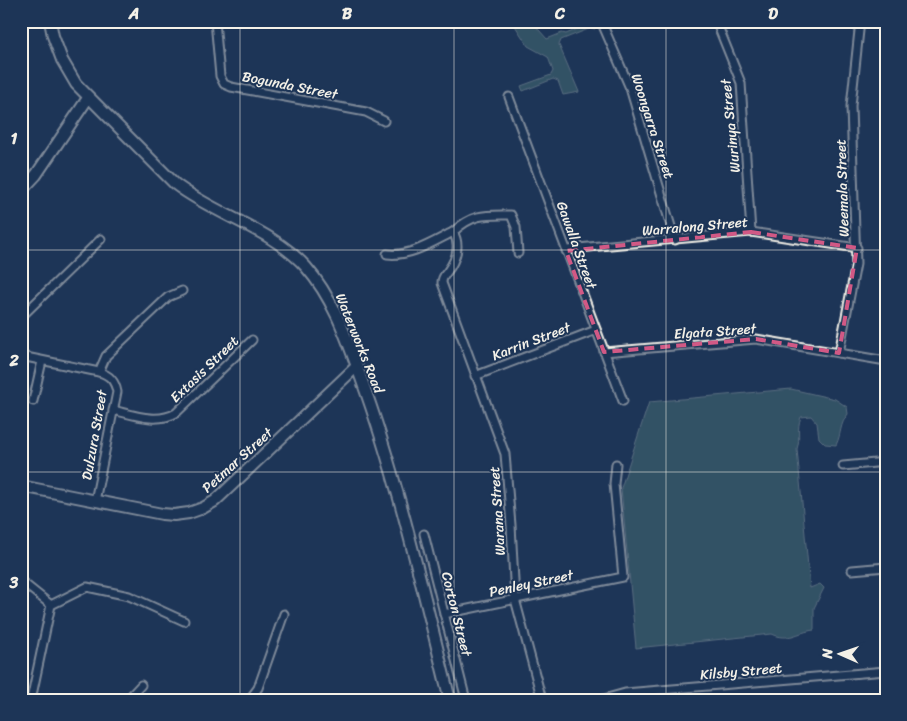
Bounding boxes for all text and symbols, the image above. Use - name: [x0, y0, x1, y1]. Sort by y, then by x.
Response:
- text: A: [128, 0, 139, 28]
- text: B: [342, 0, 353, 28]
- text: C: [554, 0, 566, 28]
- text: D: [768, 0, 778, 28]
- street label: Bogunda Street: [240, 64, 341, 107]
- street label: Woongarra Street: [624, 70, 681, 182]
- street label: Wurinya Street: [713, 77, 748, 174]
- text: 1: [11, 124, 18, 153]
- street label: Weemala Street: [828, 139, 857, 237]
- street label: Gawalla Street: [549, 198, 604, 294]
- street label: Warralong Street: [641, 209, 749, 244]
- street label: Waterworks Road: [328, 289, 392, 399]
- street label: Karrin Street: [488, 315, 575, 368]
- street label: Elgata Street: [673, 316, 758, 347]
- street label: Extasis Street: [164, 330, 245, 409]
- text: 2: [8, 346, 19, 375]
- street label: Dulzura Street: [74, 387, 115, 482]
- street label: Petmar Street: [196, 420, 280, 500]
- street label: Warana Street: [482, 465, 513, 556]
- street label: Penley Street: [487, 562, 577, 605]
- text: 3: [9, 568, 19, 597]
- street label: Corton Street: [434, 569, 479, 660]
- north arrow: [814, 628, 864, 678]
- text: N: [815, 648, 840, 660]
- street label: Kilsby Street: [699, 655, 783, 688]

